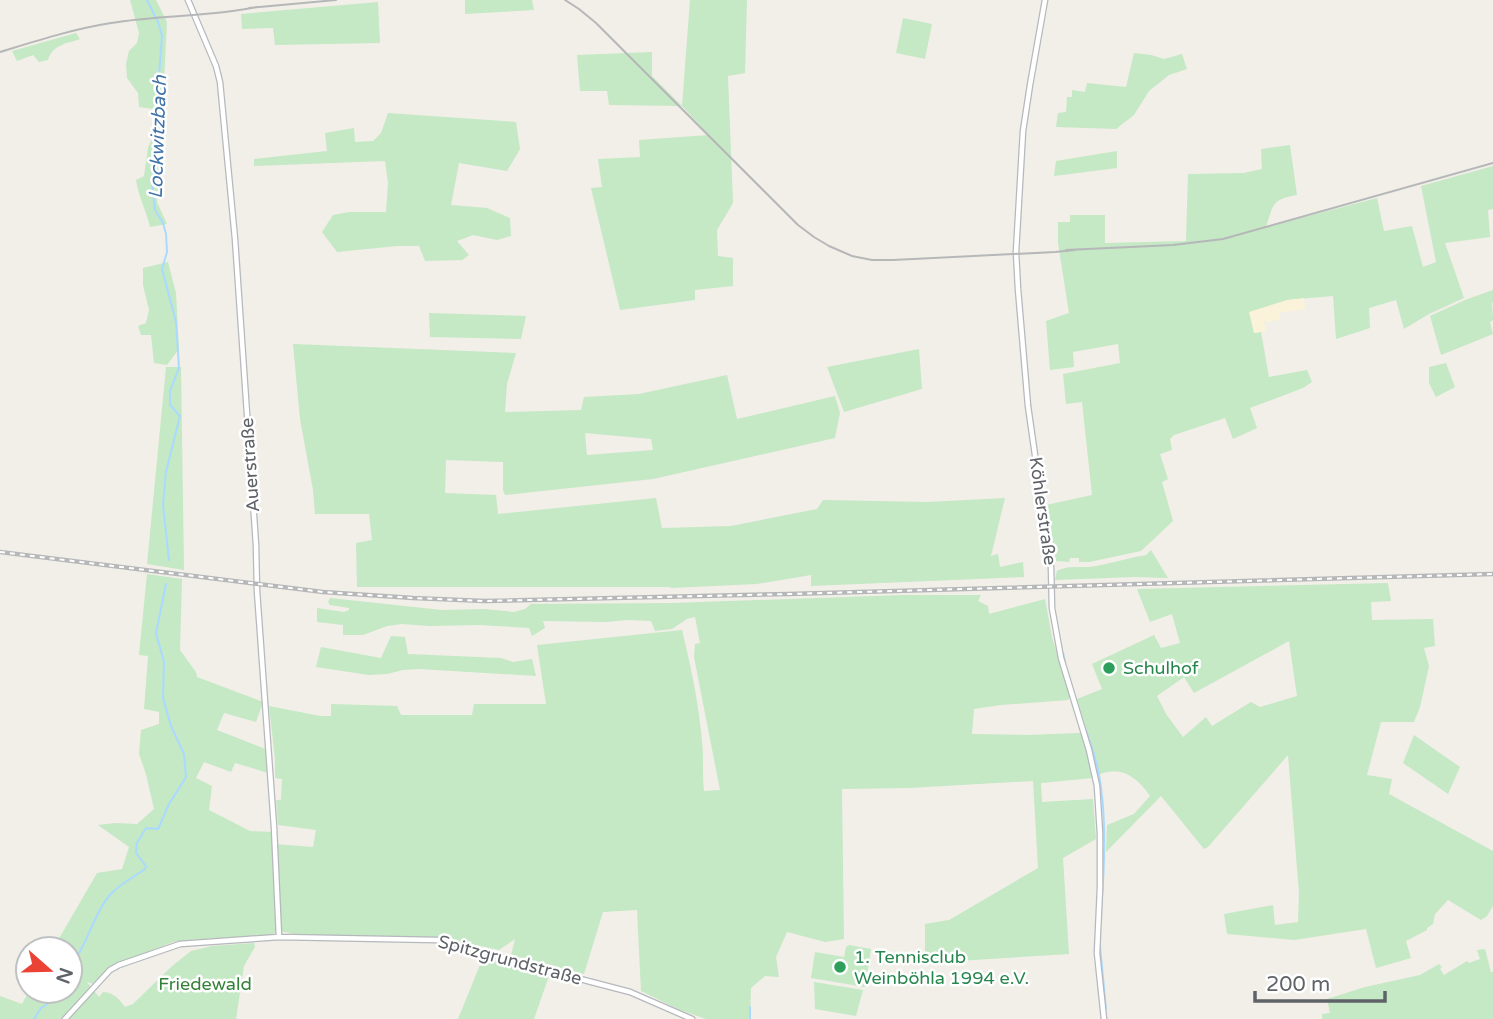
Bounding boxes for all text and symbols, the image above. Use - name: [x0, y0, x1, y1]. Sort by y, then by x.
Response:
- water label: Lockwitzbach: [145, 74, 171, 199]
- street label: Auerstraße: [236, 417, 264, 513]
- street label: Köhlerstraße: [1025, 455, 1061, 567]
- place label: Schulhof: [1123, 657, 1199, 679]
- marker: Schulhof: [1101, 660, 1117, 676]
- street label: Spitzgrundstraße: [436, 930, 584, 990]
- north arrow: [14, 935, 84, 1005]
- place label: 1. Tennisclub Weinböhla 1994 e.V.: [854, 946, 1029, 989]
- marker: 1. Tennisclub Weinböhla 1994 e.V.: [832, 959, 848, 975]
- scale bar: [1255, 960, 1384, 1004]
- text: N: [51, 965, 77, 986]
- text: 200 m: [1266, 972, 1330, 997]
- park label: Friedewald: [158, 973, 252, 995]

